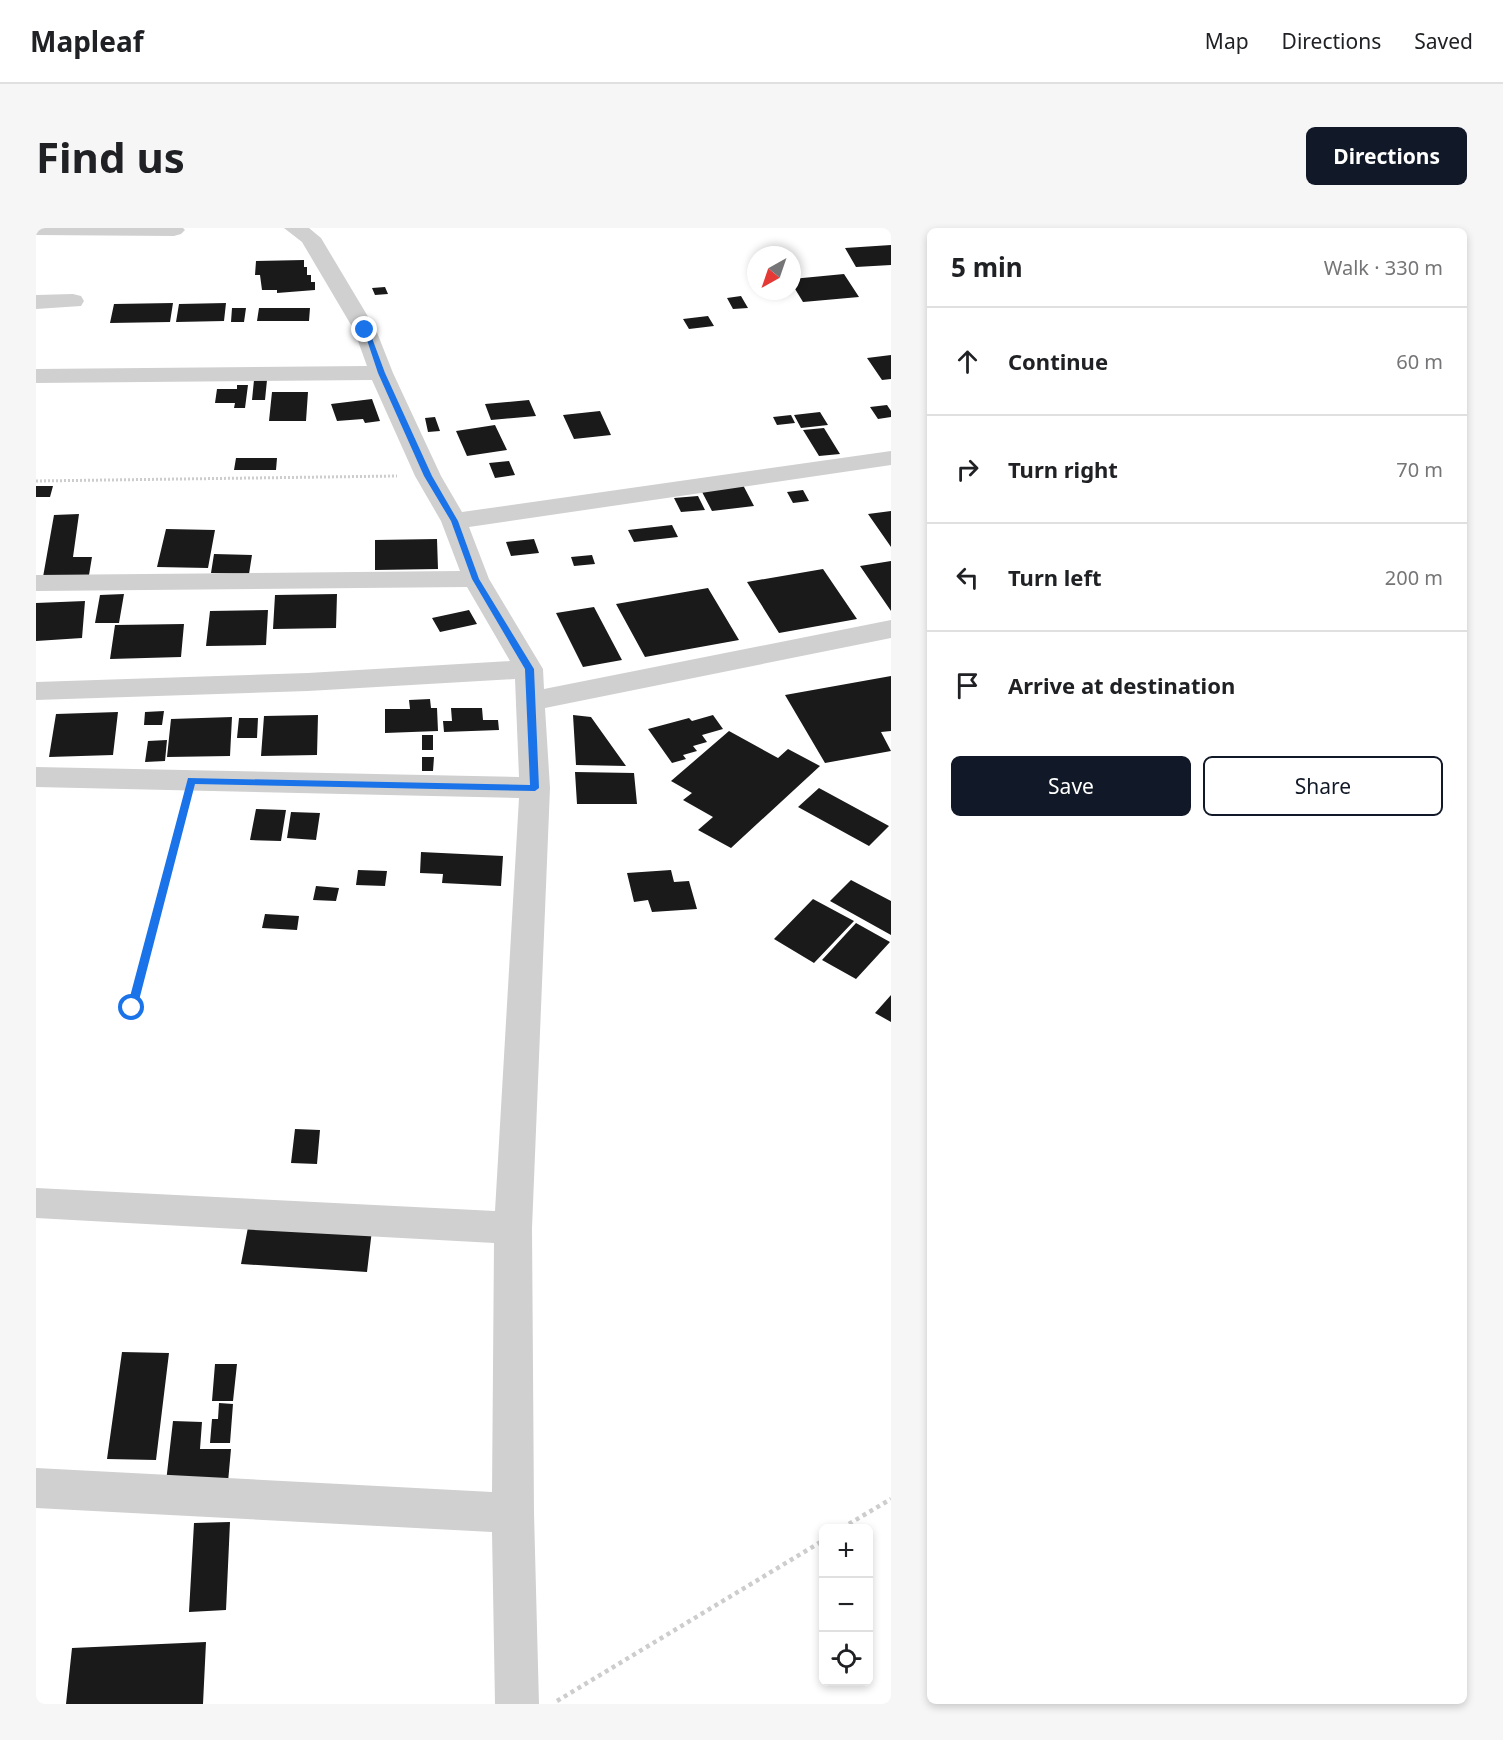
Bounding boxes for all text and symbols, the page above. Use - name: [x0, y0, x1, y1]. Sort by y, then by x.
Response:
- text: Mapleaf: [30, 22, 144, 60]
- text: Map: [1205, 27, 1249, 55]
- text: Directions: [1282, 27, 1381, 55]
- text: Saved: [1414, 27, 1473, 55]
- button: Directions: [1306, 127, 1467, 185]
- text: Find us: [36, 128, 185, 185]
- north arrow: [747, 246, 801, 300]
- text: 5 min: [951, 249, 1023, 285]
- text: Walk · 330 m: [1324, 254, 1443, 281]
- route end: [351, 316, 377, 342]
- icon: ahead: [951, 345, 984, 378]
- text: Continue: [1008, 346, 1108, 376]
- text: 60 m: [1396, 348, 1443, 375]
- icon: right: [951, 453, 984, 486]
- text: Turn right: [1008, 454, 1118, 484]
- text: 70 m: [1396, 456, 1443, 483]
- icon: left: [951, 561, 984, 594]
- text: Turn left: [1008, 562, 1102, 592]
- text: 200 m: [1385, 564, 1443, 591]
- icon: arrive: [951, 669, 984, 702]
- text: Arrive at destination: [1008, 670, 1235, 700]
- button: Save: [951, 756, 1191, 816]
- button: Share: [1203, 756, 1443, 816]
- route start: [118, 994, 144, 1020]
- map controls: [819, 1524, 873, 1686]
- button: +: [819, 1524, 873, 1578]
- button: −: [819, 1578, 873, 1632]
- button: locate: [819, 1632, 873, 1686]

